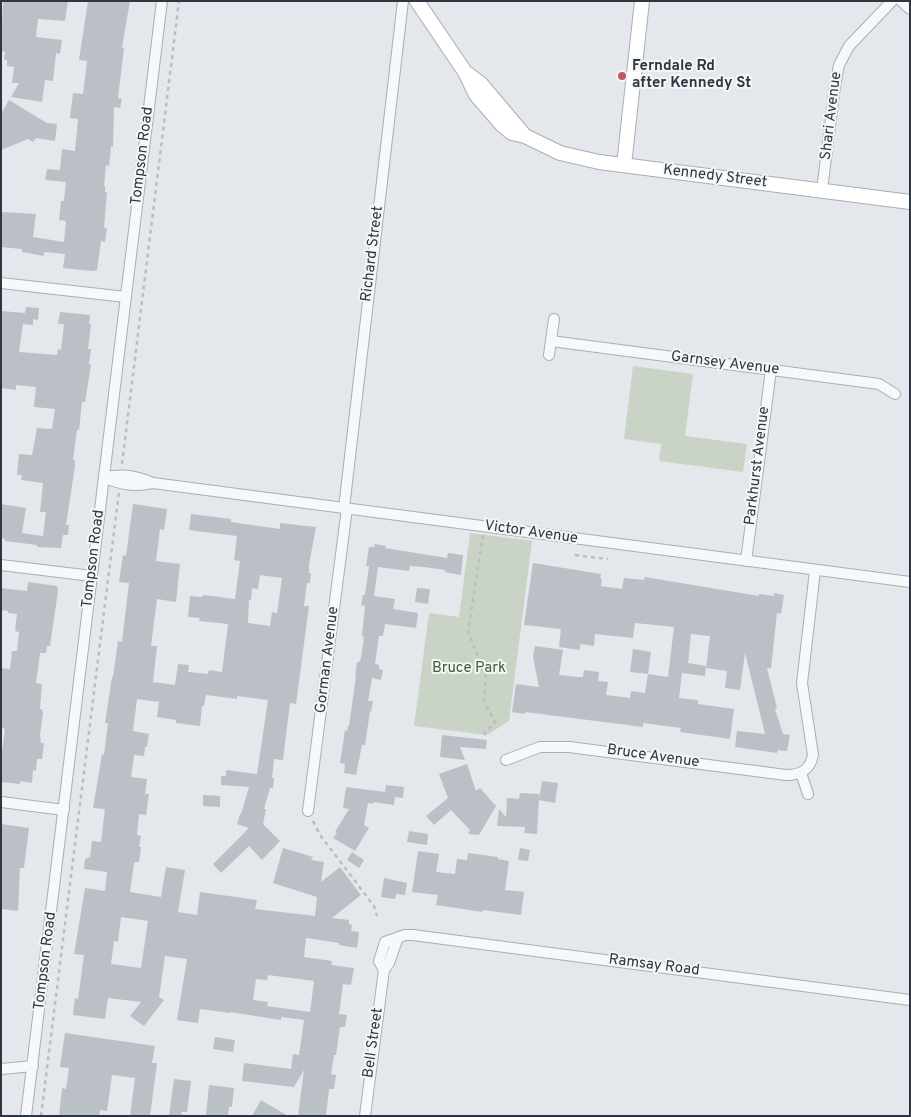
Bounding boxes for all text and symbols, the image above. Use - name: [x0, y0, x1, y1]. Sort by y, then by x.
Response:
- place label: Ferndale Rd after Kennedy St: [632, 58, 751, 93]
- marker: Ferndale Rd after Kennedy St: [616, 70, 628, 82]
- street label: Shari Avenue: [818, 71, 846, 161]
- street label: Tompson Road: [128, 106, 158, 206]
- street label: Kennedy Street: [662, 162, 768, 192]
- street label: Richard Street: [358, 205, 388, 303]
- street label: Garnsey Avenue: [670, 348, 780, 380]
- street label: Parkhurst Avenue: [742, 405, 774, 527]
- street label: Tompson Road: [79, 509, 109, 609]
- street label: Victor Avenue: [483, 518, 579, 548]
- street label: Gorman Avenue: [313, 606, 343, 714]
- park label: Bruce Park: [432, 660, 506, 678]
- street label: Bruce Avenue: [606, 742, 700, 772]
- street label: Tompson Road: [31, 911, 61, 1011]
- street label: Ramsay Road: [607, 951, 701, 981]
- street label: Bell Street: [360, 1007, 388, 1079]

